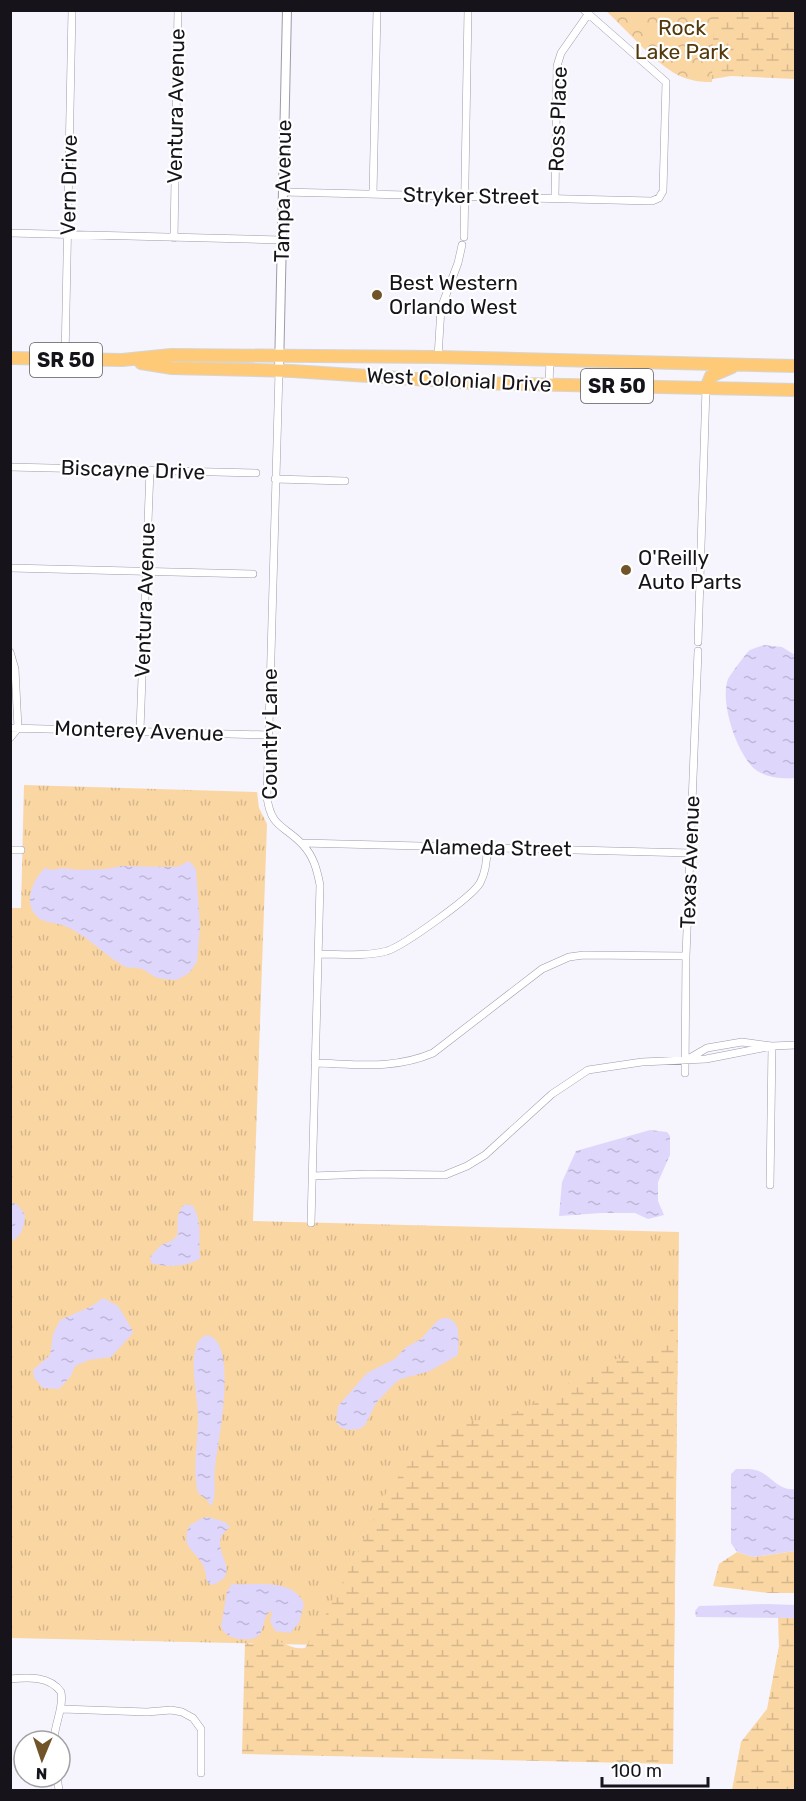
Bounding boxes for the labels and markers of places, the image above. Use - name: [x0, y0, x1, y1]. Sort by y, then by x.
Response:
- place label: Best Western Orlando West: [389, 270, 518, 319]
- marker: Best Western Orlando West: [370, 288, 384, 302]
- place label: O'Reilly Auto Parts: [638, 545, 742, 594]
- marker: O'Reilly Auto Parts: [619, 563, 633, 577]

